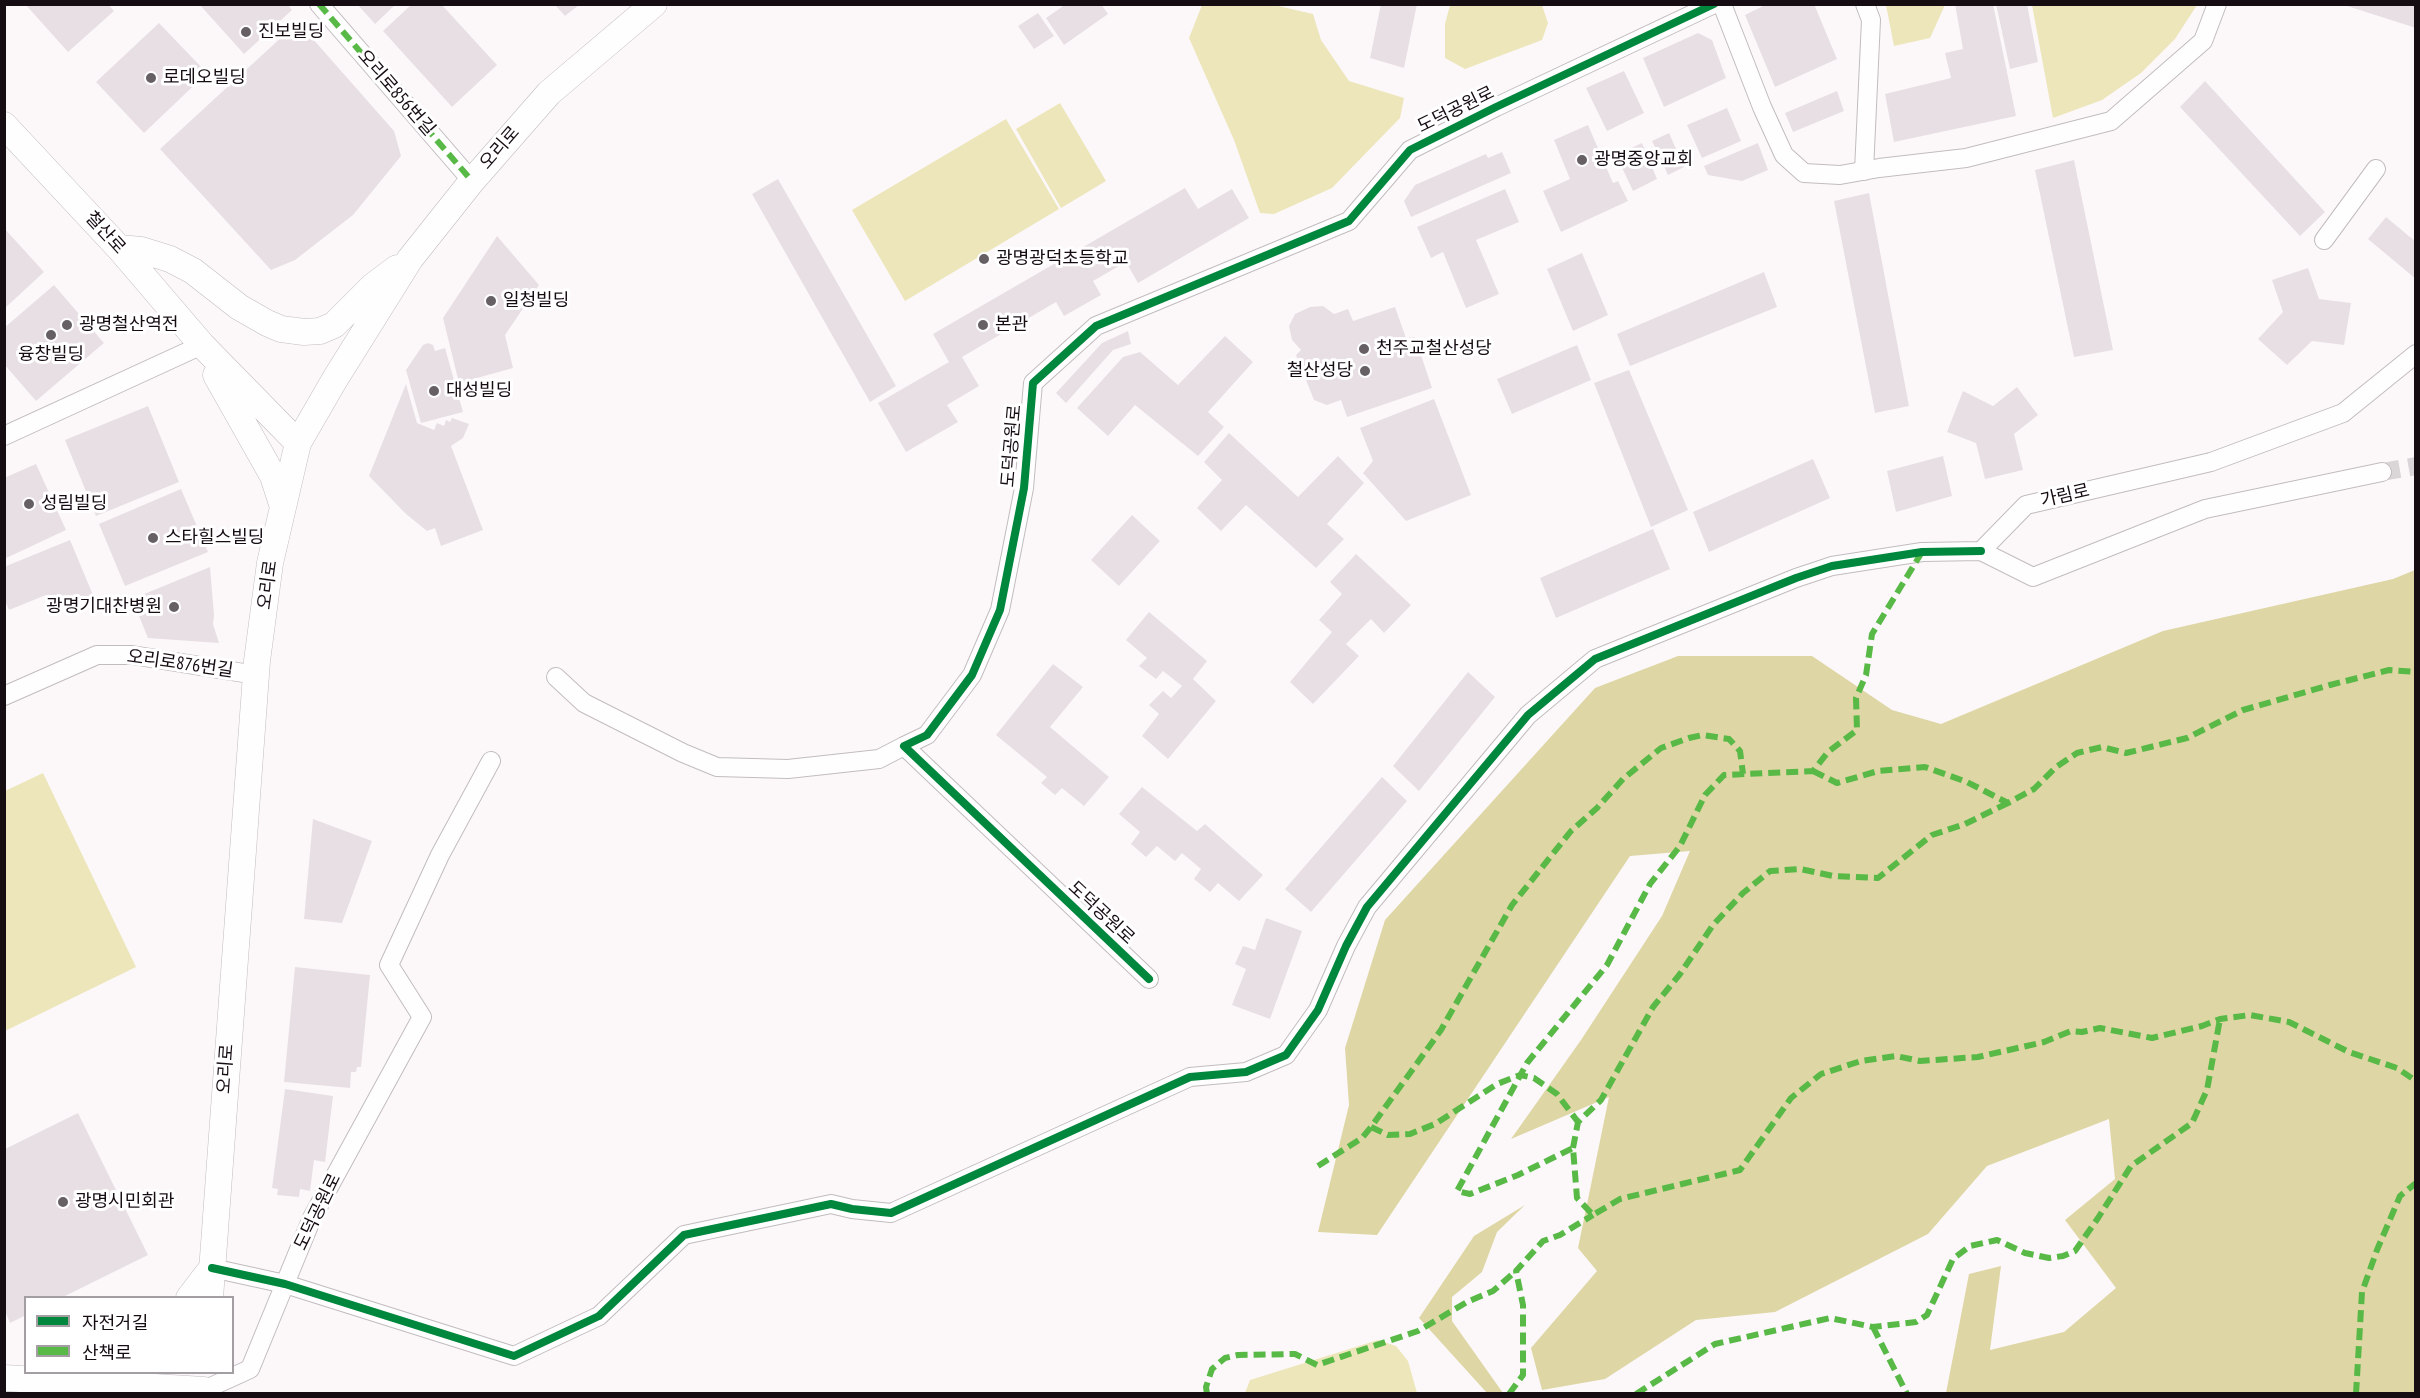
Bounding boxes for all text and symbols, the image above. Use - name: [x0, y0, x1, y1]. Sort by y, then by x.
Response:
- place label: 진보빌딩: [258, 21, 324, 43]
- marker: 진보빌딩: [239, 25, 253, 39]
- street label: 오리로856번길: [353, 45, 439, 141]
- place label: 로데오빌딩: [163, 67, 246, 89]
- marker: 로데오빌딩: [144, 71, 158, 85]
- street label: 도덕공원로: [1414, 82, 1498, 138]
- street label: 오리로: [476, 122, 524, 174]
- place label: 광명중앙교회: [1594, 149, 1693, 171]
- marker: 광명중앙교회: [1575, 153, 1589, 167]
- street label: 철산로: [80, 207, 130, 259]
- place label: 광명광덕초등학교: [996, 248, 1128, 270]
- marker: 광명광덕초등학교: [977, 252, 991, 266]
- place label: 일청빌딩: [503, 290, 569, 312]
- marker: 일청빌딩: [484, 294, 498, 308]
- place label: 광명철산역전: [79, 314, 178, 336]
- place label: 본관: [995, 314, 1028, 336]
- marker: 광명철산역전: [60, 318, 74, 332]
- marker: 본관: [976, 318, 990, 332]
- marker: 융창빌딩: [44, 328, 58, 342]
- place label: 천주교철산성당: [1376, 338, 1492, 360]
- marker: 천주교철산성당: [1357, 342, 1371, 356]
- place label: 융창빌딩: [18, 344, 84, 366]
- place label: 철산성당: [1287, 360, 1353, 382]
- marker: 철산성당: [1358, 364, 1372, 378]
- place label: 대성빌딩: [446, 380, 512, 402]
- marker: 대성빌딩: [427, 384, 441, 398]
- street label: 도덕공원로: [998, 404, 1026, 488]
- street label: 가림로: [2038, 480, 2092, 512]
- place label: 성림빌딩: [41, 493, 107, 515]
- marker: 성림빌딩: [22, 497, 36, 511]
- place label: 스타힐스빌딩: [165, 527, 264, 549]
- marker: 스타힐스빌딩: [146, 531, 160, 545]
- street label: 오리로: [254, 559, 282, 611]
- place label: 광명기대찬병원: [46, 596, 162, 618]
- marker: 광명기대찬병원: [167, 600, 181, 614]
- street label: 오리로876번길: [125, 646, 235, 682]
- street label: 도덕공원로: [1063, 877, 1139, 949]
- street label: 오리로: [213, 1043, 239, 1095]
- street label: 도덕공원로: [290, 1170, 346, 1254]
- place label: 광명시민회관: [75, 1191, 174, 1213]
- marker: 광명시민회관: [56, 1195, 70, 1209]
- legend: [24, 1296, 234, 1374]
- text: 자전거길: [82, 1311, 148, 1334]
- text: 산책로: [82, 1341, 132, 1364]

